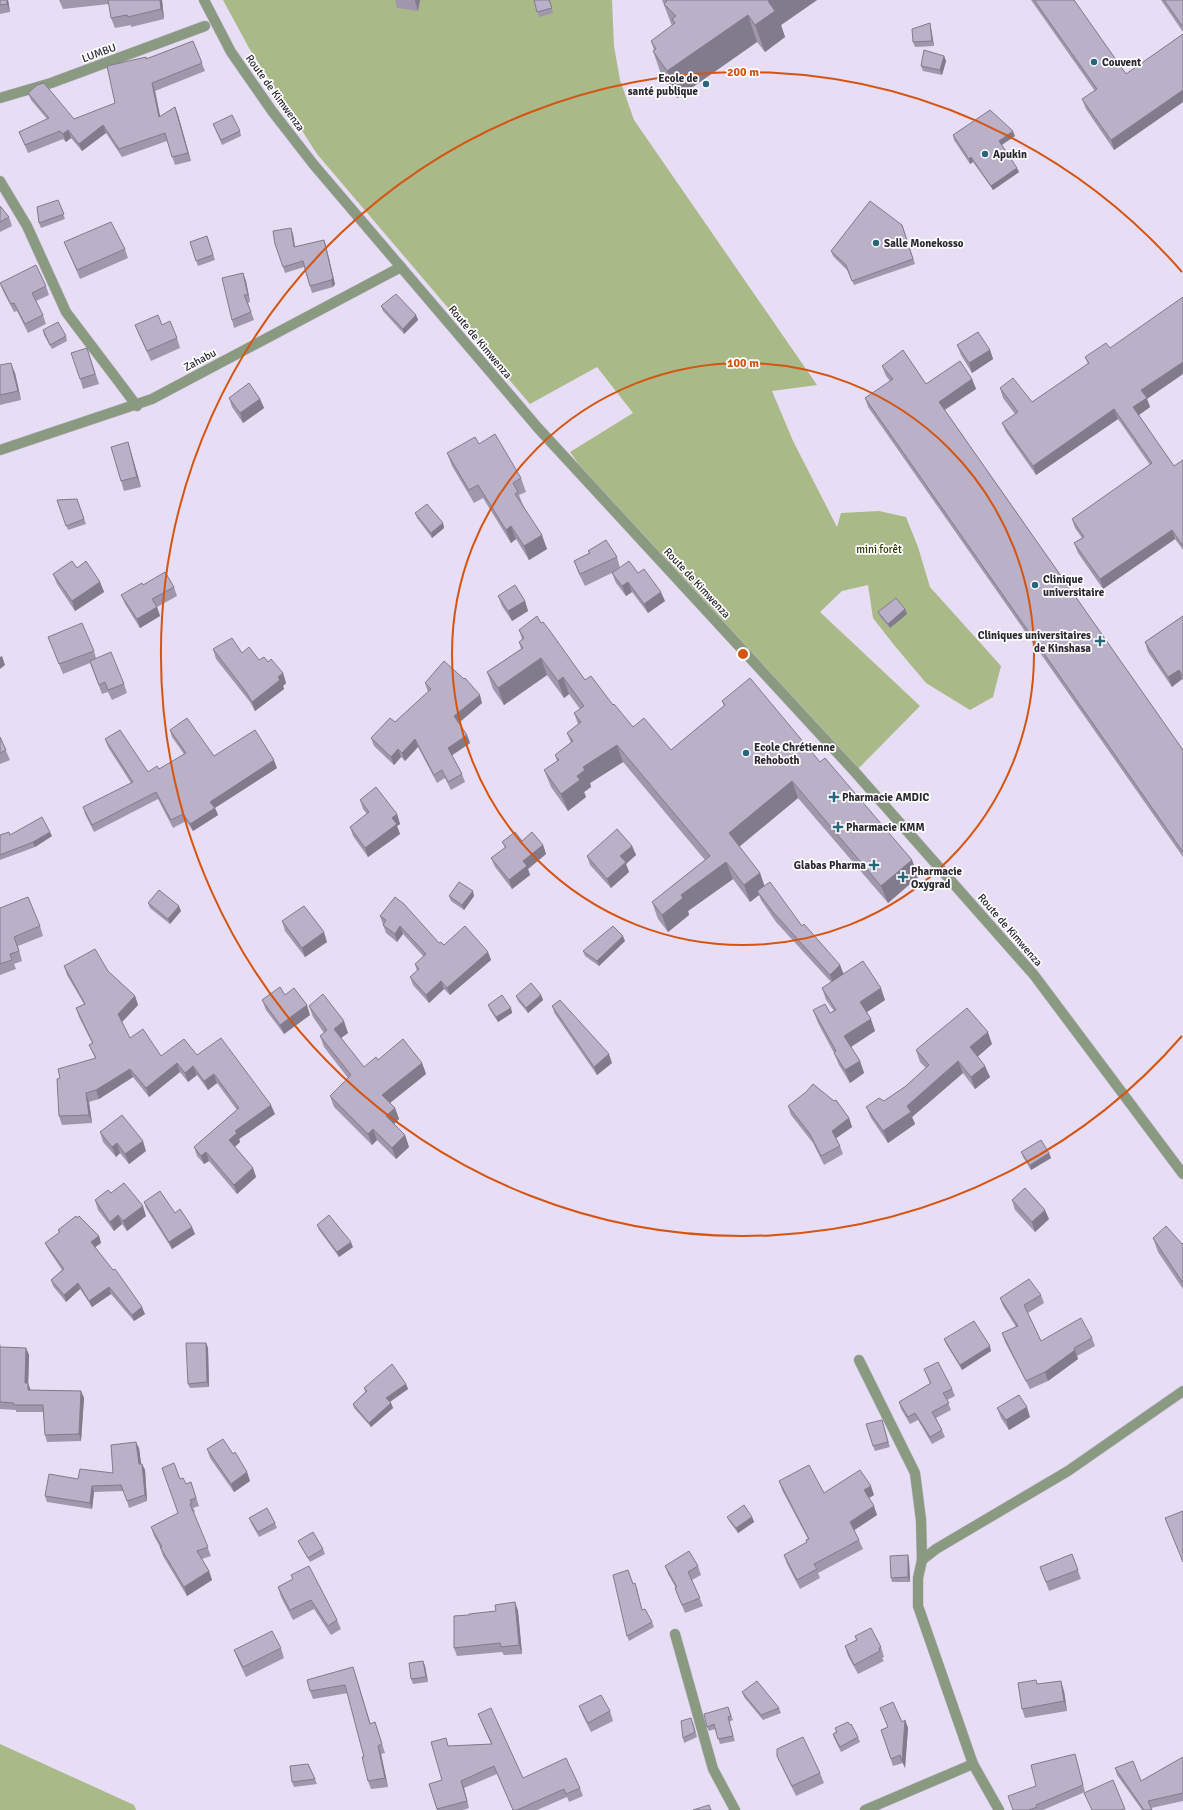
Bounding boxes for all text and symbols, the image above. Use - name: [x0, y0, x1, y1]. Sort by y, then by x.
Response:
- street label: LUMBU: [80, 41, 118, 65]
- street label: Route de Kimwenza: [243, 52, 307, 134]
- place label: Couvent: [1102, 56, 1141, 69]
- marker: Couvent: [1089, 57, 1099, 67]
- text: 200 m: [727, 65, 759, 80]
- place label: Ecole de santé publique: [628, 72, 699, 98]
- marker: Ecole de santé publique: [701, 79, 711, 89]
- place label: Apukin: [993, 148, 1027, 161]
- marker: Apukin: [980, 149, 990, 159]
- place label: Salle Monekosso: [884, 237, 964, 250]
- marker: Salle Monekosso: [871, 238, 881, 248]
- street label: Route de Kimwenza: [446, 303, 515, 382]
- street label: Zahabu: [182, 346, 218, 374]
- text: 100 m: [727, 356, 759, 371]
- park label: mini forêt: [856, 543, 902, 556]
- street label: Route de Kimwenza: [661, 545, 733, 621]
- place label: Clinique universitaire: [1043, 573, 1105, 599]
- marker: Clinique universitaire: [1030, 580, 1040, 590]
- place label: Cliniques universitaires de Kinshasa: [978, 629, 1091, 655]
- marker: Cliniques universitaires de Kinshasa: [1094, 635, 1106, 647]
- centre of rings: [736, 647, 750, 661]
- place label: Ecole Chrétienne Rehoboth: [754, 741, 836, 767]
- marker: Ecole Chrétienne Rehoboth: [741, 748, 751, 758]
- place label: Pharmacie AMDIC: [842, 791, 929, 804]
- marker: Pharmacie AMDIC: [829, 792, 839, 802]
- place label: Pharmacie KMM: [846, 821, 925, 834]
- marker: Pharmacie KMM: [833, 822, 843, 832]
- place label: Glabas Pharma: [794, 859, 866, 872]
- marker: Glabas Pharma: [869, 860, 879, 870]
- place label: Pharmacie Oxygrad: [911, 865, 963, 891]
- marker: Pharmacie Oxygrad: [898, 872, 908, 882]
- street label: Route de Kimwenza: [975, 891, 1045, 969]

